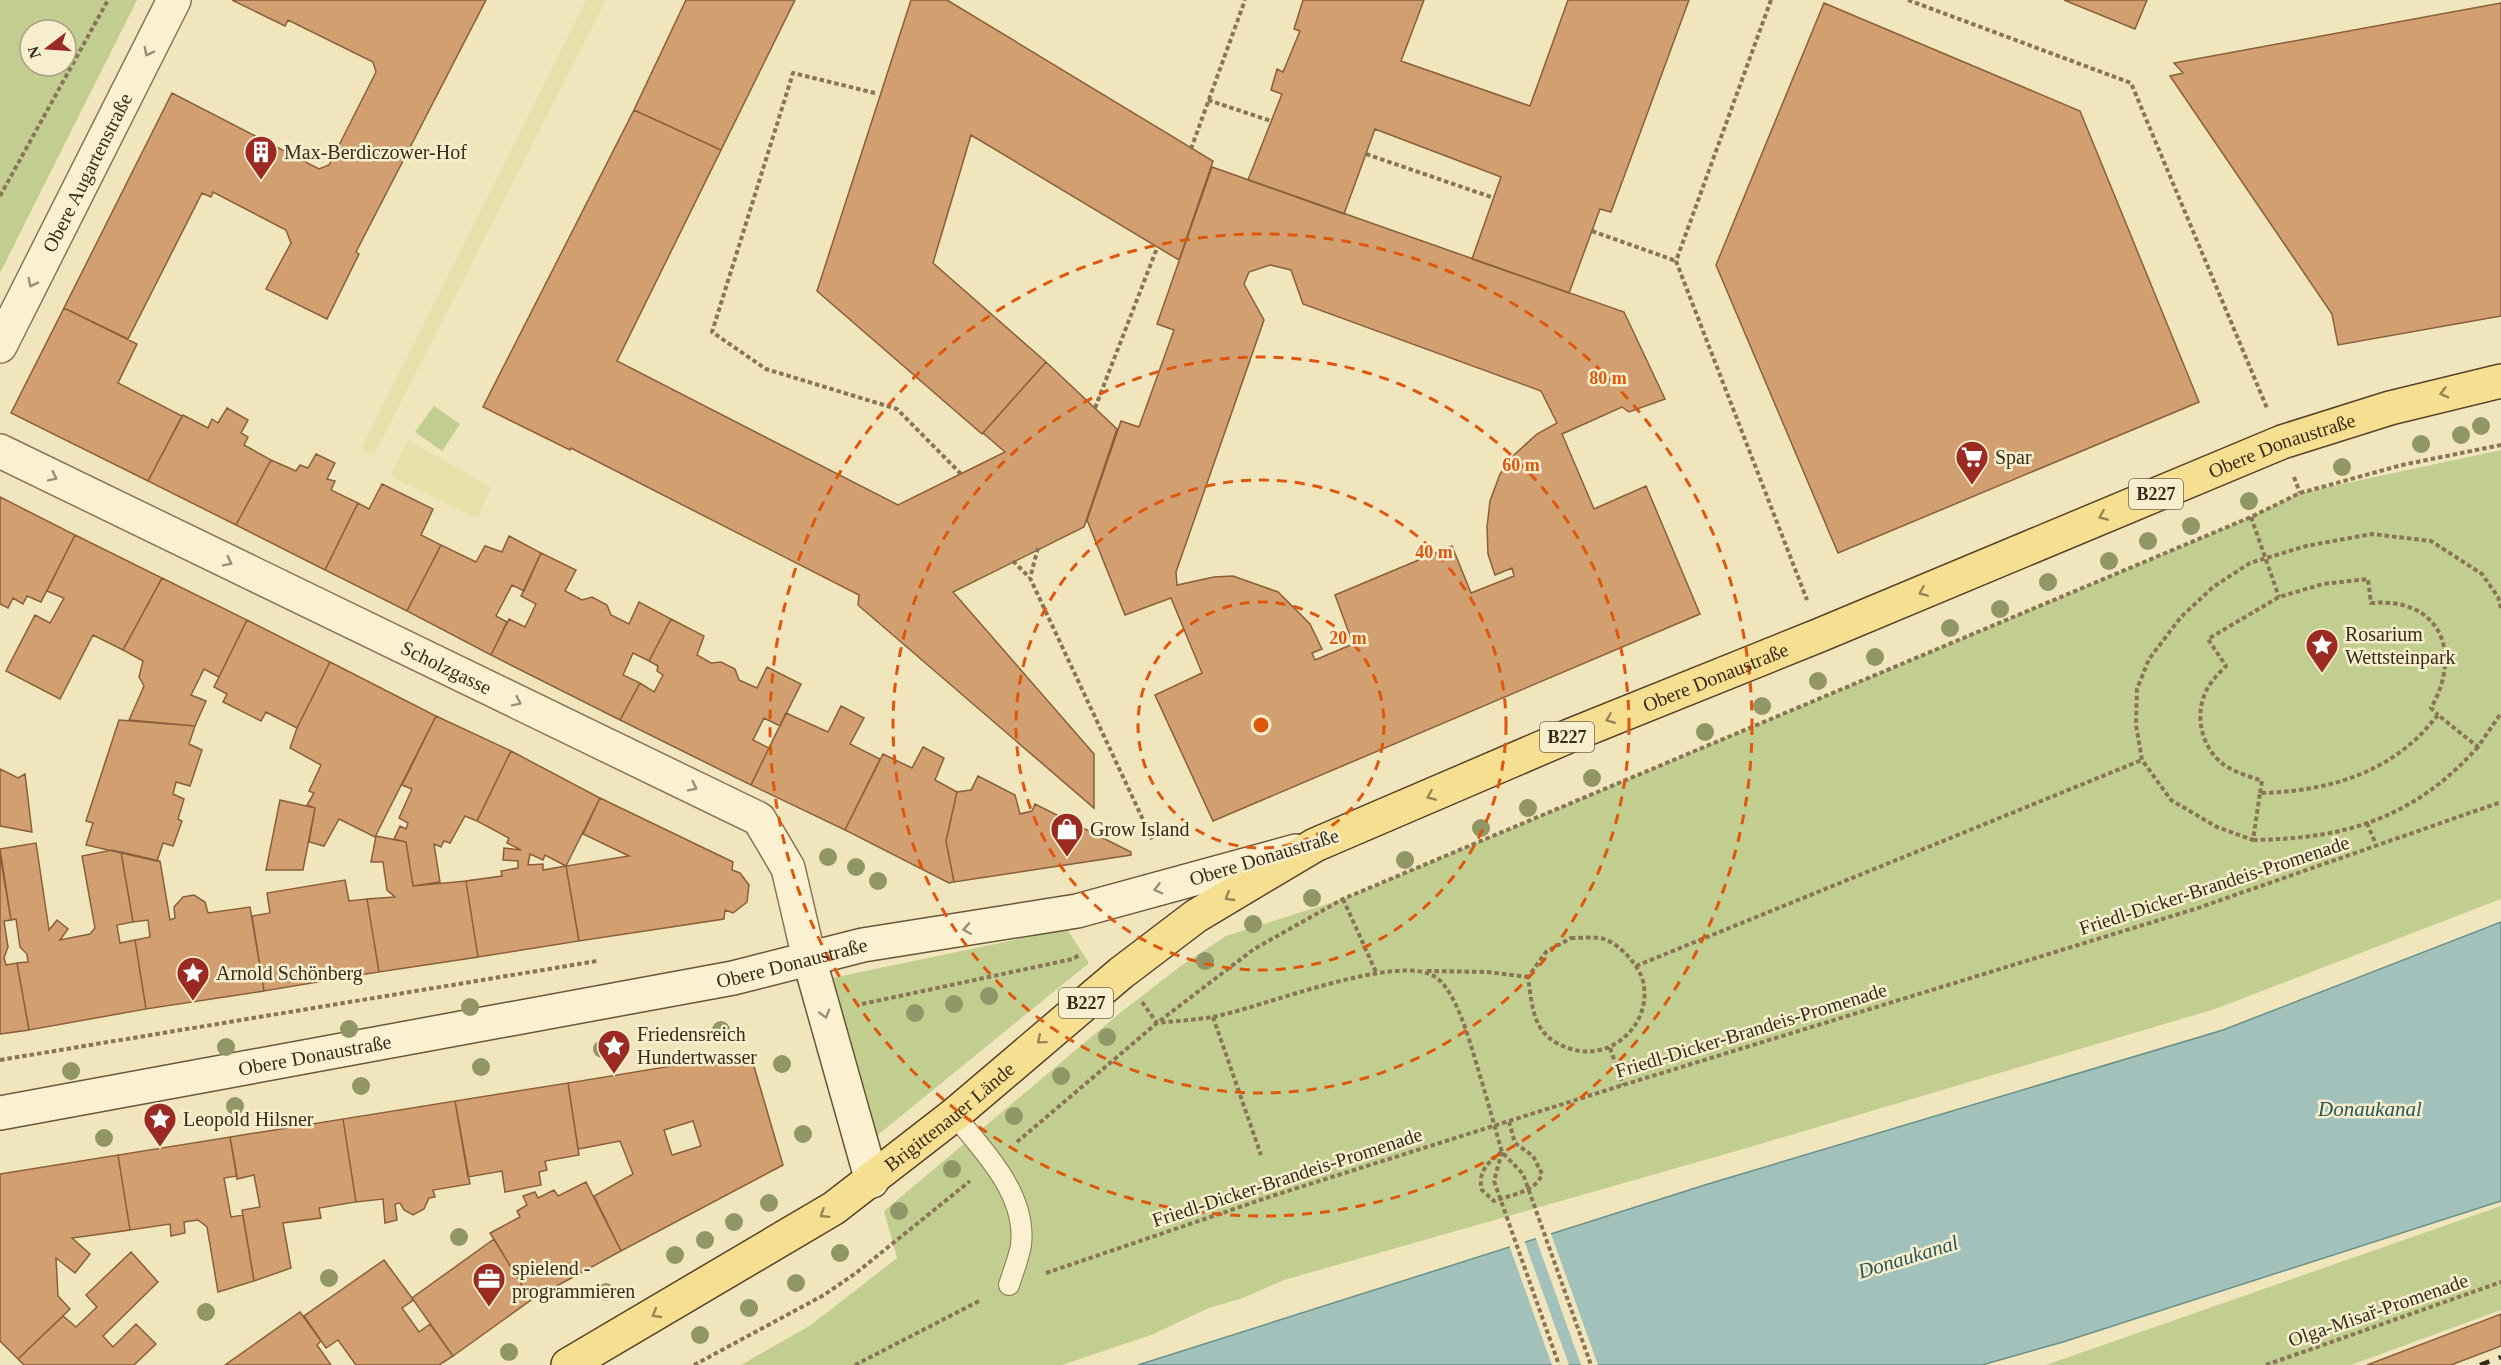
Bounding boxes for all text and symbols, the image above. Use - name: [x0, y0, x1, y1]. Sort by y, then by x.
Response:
- north arrow: [18, 18, 78, 78]
- text: N: [24, 44, 44, 60]
- one-way arrow: [144, 46, 155, 57]
- street label: Obere Augartenstraße: [38, 89, 136, 256]
- building icon: Max-Berdiczower-Hof: [243, 134, 279, 181]
- place label: Max-Berdiczower-Hof: [284, 141, 467, 163]
- one-way arrow: [28, 276, 39, 287]
- text: 80 m: [1589, 368, 1627, 388]
- one-way arrow: [2439, 386, 2449, 399]
- street label: Obere Donaustraße: [2205, 409, 2358, 483]
- supermarket icon: Spar: [1954, 439, 1990, 486]
- place label: Spar: [1995, 446, 2032, 469]
- text: 60 m: [1502, 455, 1540, 475]
- one-way arrow: [46, 470, 57, 481]
- road number: B227: [2129, 479, 2183, 509]
- one-way arrow: [2098, 509, 2109, 521]
- text: 40 m: [1415, 542, 1453, 562]
- one-way arrow: [222, 554, 233, 566]
- one-way arrow: [1918, 585, 1929, 597]
- place label: Rosarium Wettsteinpark: [2345, 623, 2456, 669]
- place icon: Rosarium Wettsteinpark: [2304, 627, 2340, 674]
- text: 20 m: [1329, 628, 1367, 648]
- street label: Scholzgasse: [397, 636, 495, 699]
- street label: Obere Donaustraße: [1639, 638, 1792, 716]
- one-way arrow: [511, 694, 522, 706]
- one-way arrow: [1606, 712, 1617, 724]
- centre of rings: [1251, 715, 1271, 735]
- road number: B227: [1540, 722, 1594, 752]
- one-way arrow: [686, 779, 697, 791]
- one-way arrow: [1426, 788, 1437, 800]
- shop icon: Grow Island: [1049, 811, 1085, 858]
- place label: Grow Island: [1090, 818, 1189, 840]
- street label: Obere Donaustraße: [1187, 824, 1341, 890]
- street label: Friedl-Dicker-Brandeis-Promenade: [2076, 831, 2352, 939]
- one-way arrow: [1153, 882, 1164, 894]
- one-way arrow: [1225, 889, 1235, 901]
- one-way arrow: [963, 922, 973, 935]
- street label: Obere Donaustraße: [714, 933, 870, 992]
- place icon: Arnold Schönberg: [175, 955, 211, 1002]
- place label: Arnold Schönberg: [216, 962, 363, 985]
- street label: Friedl-Dicker-Brandeis-Promenade: [1613, 978, 1890, 1082]
- road number: B227: [1059, 988, 1113, 1018]
- one-way arrow: [818, 1009, 830, 1019]
- place label: Friedensreich Hundertwasser: [637, 1023, 757, 1068]
- place icon: Friedensreich Hundertwasser: [596, 1028, 632, 1075]
- street label: Obere Donaustraße: [236, 1030, 393, 1080]
- one-way arrow: [1037, 1033, 1048, 1044]
- street label: Brigittenauer Lände: [880, 1058, 1019, 1176]
- water label: Donaukanal: [2317, 1097, 2422, 1121]
- place icon: Leopold Hilsner: [142, 1101, 178, 1148]
- place label: Leopold Hilsner: [183, 1108, 314, 1131]
- street label: Friedl-Dicker-Brandeis-Promenade: [1149, 1123, 1425, 1231]
- one-way arrow: [820, 1207, 830, 1219]
- water label: Donaukanal: [1854, 1230, 1961, 1284]
- place label: spielend - programmieren: [512, 1257, 635, 1303]
- office icon: spielend - programmieren: [471, 1261, 507, 1308]
- street label: Olga-Misař-Promenade: [2285, 1269, 2471, 1352]
- one-way arrow: [652, 1306, 662, 1318]

